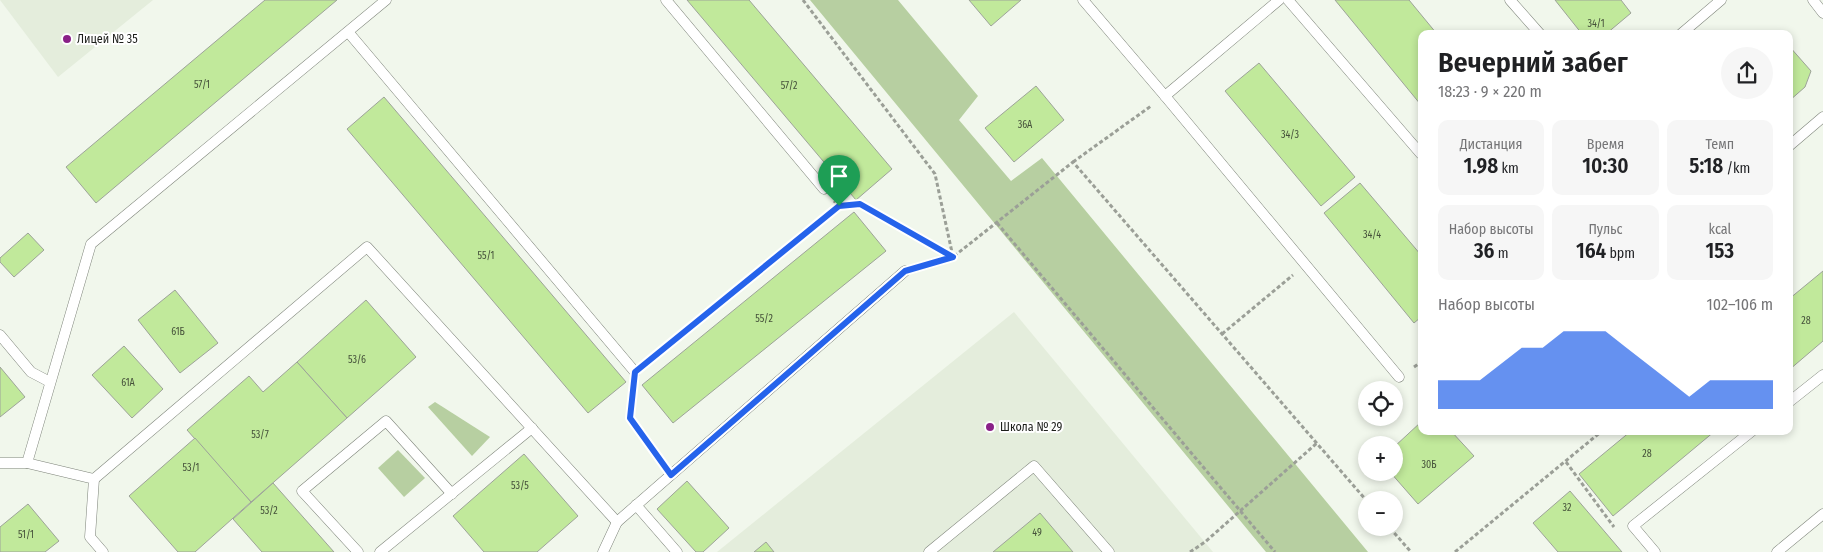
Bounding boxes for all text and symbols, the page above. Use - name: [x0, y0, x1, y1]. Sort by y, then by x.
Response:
- house number: 34/1: [1587, 18, 1605, 30]
- place label: Лицей № 35: [77, 32, 138, 46]
- marker: Лицей № 35: [61, 33, 73, 45]
- text: Вечерний забег: [1438, 46, 1628, 79]
- button: share: [1721, 47, 1773, 99]
- house number: 57/1: [194, 79, 210, 91]
- house number: 57/2: [781, 80, 798, 92]
- text: 18:23 · 9 × 220 m: [1438, 82, 1542, 101]
- house number: 36А: [1018, 119, 1033, 131]
- house number: 34/3: [1281, 129, 1299, 141]
- text: Дистанция: [1460, 136, 1523, 153]
- text: Время: [1587, 136, 1624, 153]
- text: Темп: [1706, 136, 1734, 153]
- text: 1.98: [1464, 153, 1498, 179]
- text: 10:30: [1582, 153, 1629, 179]
- text: 5:18: [1689, 153, 1723, 179]
- pin: [818, 155, 860, 206]
- text: km: [1498, 160, 1519, 177]
- text: /km: [1723, 160, 1750, 177]
- icon: arrive: [825, 162, 853, 190]
- text: Набор высоты: [1449, 221, 1534, 238]
- text: Пульс: [1588, 221, 1623, 238]
- text: kcal: [1708, 221, 1731, 238]
- house number: 34/4: [1363, 229, 1381, 241]
- text: 36: [1474, 238, 1494, 264]
- text: 164: [1576, 238, 1606, 264]
- text: 153: [1706, 238, 1734, 264]
- text: m: [1494, 245, 1509, 262]
- text: bpm: [1606, 245, 1635, 262]
- house number: 55/1: [478, 250, 494, 262]
- text: Набор высоты: [1438, 295, 1535, 314]
- text: 102–106 m: [1707, 295, 1773, 314]
- house number: 55/2: [755, 313, 773, 325]
- house number: 28: [1801, 315, 1811, 327]
- house number: 61Б: [171, 326, 185, 338]
- house number: 53/6: [348, 354, 366, 366]
- house number: 61А: [121, 377, 136, 389]
- map controls: [1358, 381, 1403, 536]
- button: locate: [1358, 381, 1403, 426]
- place label: Школа № 29: [1000, 420, 1063, 434]
- marker: Школа № 29: [984, 421, 996, 433]
- house number: 53/7: [251, 429, 269, 441]
- button: +: [1358, 436, 1403, 481]
- house number: 28: [1642, 448, 1652, 460]
- house number: 30Б: [1422, 459, 1436, 471]
- house number: 53/1: [183, 462, 199, 474]
- house number: 53/5: [511, 480, 529, 492]
- button: −: [1358, 491, 1403, 536]
- house number: 32: [1563, 502, 1572, 514]
- house number: 53/2: [260, 505, 278, 517]
- house number: 49: [1032, 527, 1042, 539]
- house number: 51/1: [18, 529, 34, 541]

